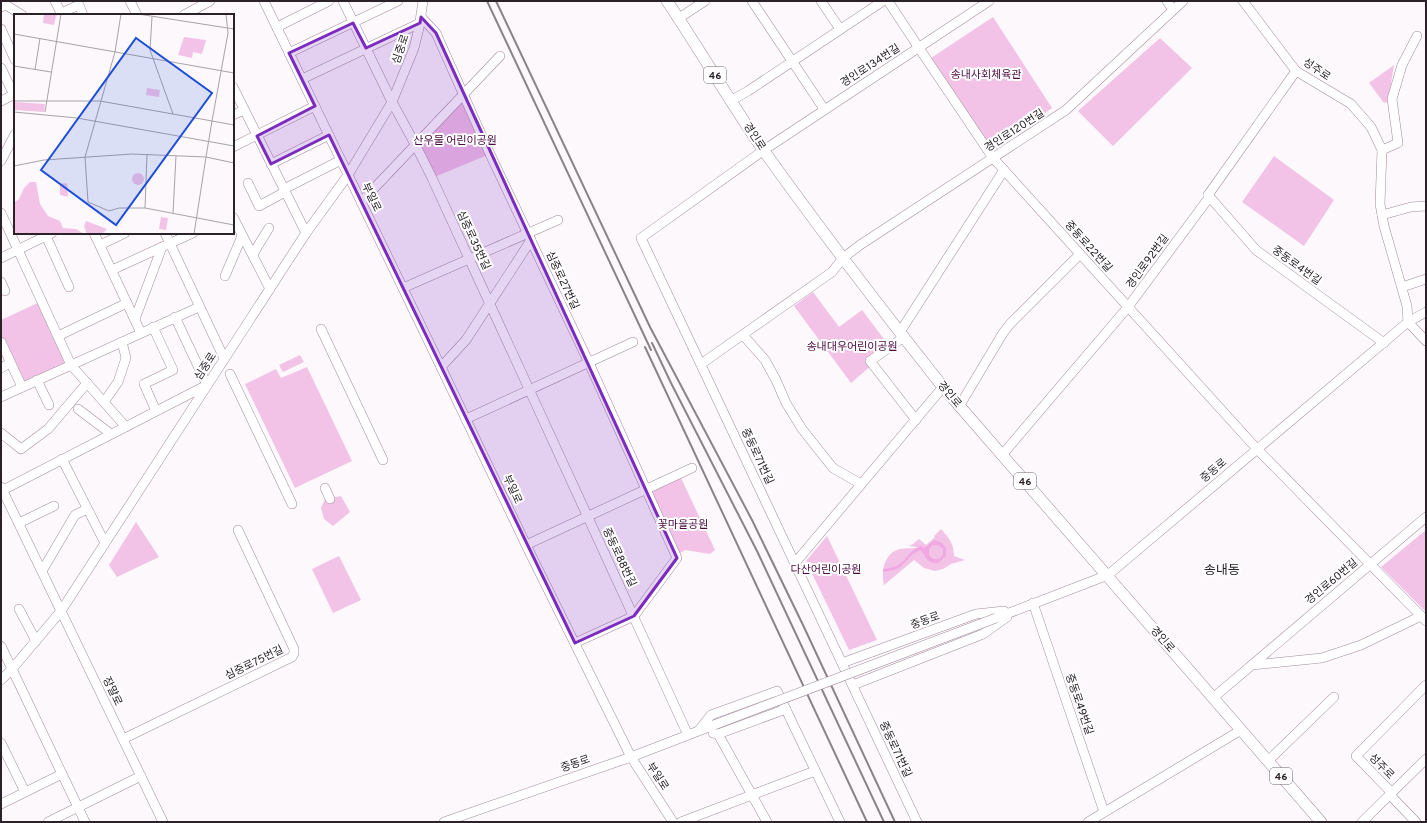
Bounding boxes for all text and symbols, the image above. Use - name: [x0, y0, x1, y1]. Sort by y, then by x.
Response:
- inset map: [14, 14, 234, 234]
- street label: 심중로: [389, 33, 413, 66]
- street label: 경인로134번길: [838, 41, 903, 90]
- street label: 성주로: [1300, 56, 1333, 84]
- road number: 46: [704, 67, 726, 83]
- park label: 송내사회체육관: [951, 68, 1021, 82]
- street label: 경인로120번길: [982, 106, 1047, 155]
- street label: 경인로: [740, 120, 768, 153]
- park label: 산우물 어린이공원: [413, 134, 497, 148]
- street label: 부일로: [358, 181, 384, 214]
- street label: 심중로35번길: [453, 208, 493, 272]
- street label: 중동로22번길: [1062, 218, 1115, 275]
- street label: 경인로92번길: [1123, 232, 1172, 292]
- street label: 중동로4번길: [1269, 243, 1324, 288]
- street label: 심중로27번길: [542, 249, 582, 312]
- park label: 송내대우어린이공원: [806, 340, 898, 354]
- street label: 심중로: [192, 350, 220, 383]
- street label: 경인로: [934, 379, 964, 411]
- street label: 중동로71번길: [738, 426, 776, 487]
- street label: 중동로: [1198, 456, 1230, 486]
- street label: 부일로: [499, 473, 525, 506]
- road number: 46: [1014, 473, 1036, 489]
- park label: 꽃마을공원: [658, 518, 708, 532]
- street label: 중동로88번길: [599, 525, 639, 589]
- street label: 경인로60번길: [1303, 556, 1361, 608]
- park label: 다산어린이공원: [791, 563, 861, 577]
- district label: 송내동: [1204, 563, 1240, 579]
- street label: 중동로: [909, 609, 942, 633]
- street label: 경인로: [1147, 624, 1177, 656]
- street label: 심중로75번길: [223, 643, 286, 683]
- street label: 중동로49번길: [1062, 672, 1096, 737]
- street label: 장말로: [99, 675, 125, 708]
- street label: 중동로71번길: [876, 719, 914, 780]
- street label: 성주로: [1366, 751, 1397, 782]
- street label: 중동로: [559, 752, 592, 776]
- street label: 부일로: [643, 760, 671, 793]
- road number: 46: [1270, 768, 1292, 784]

